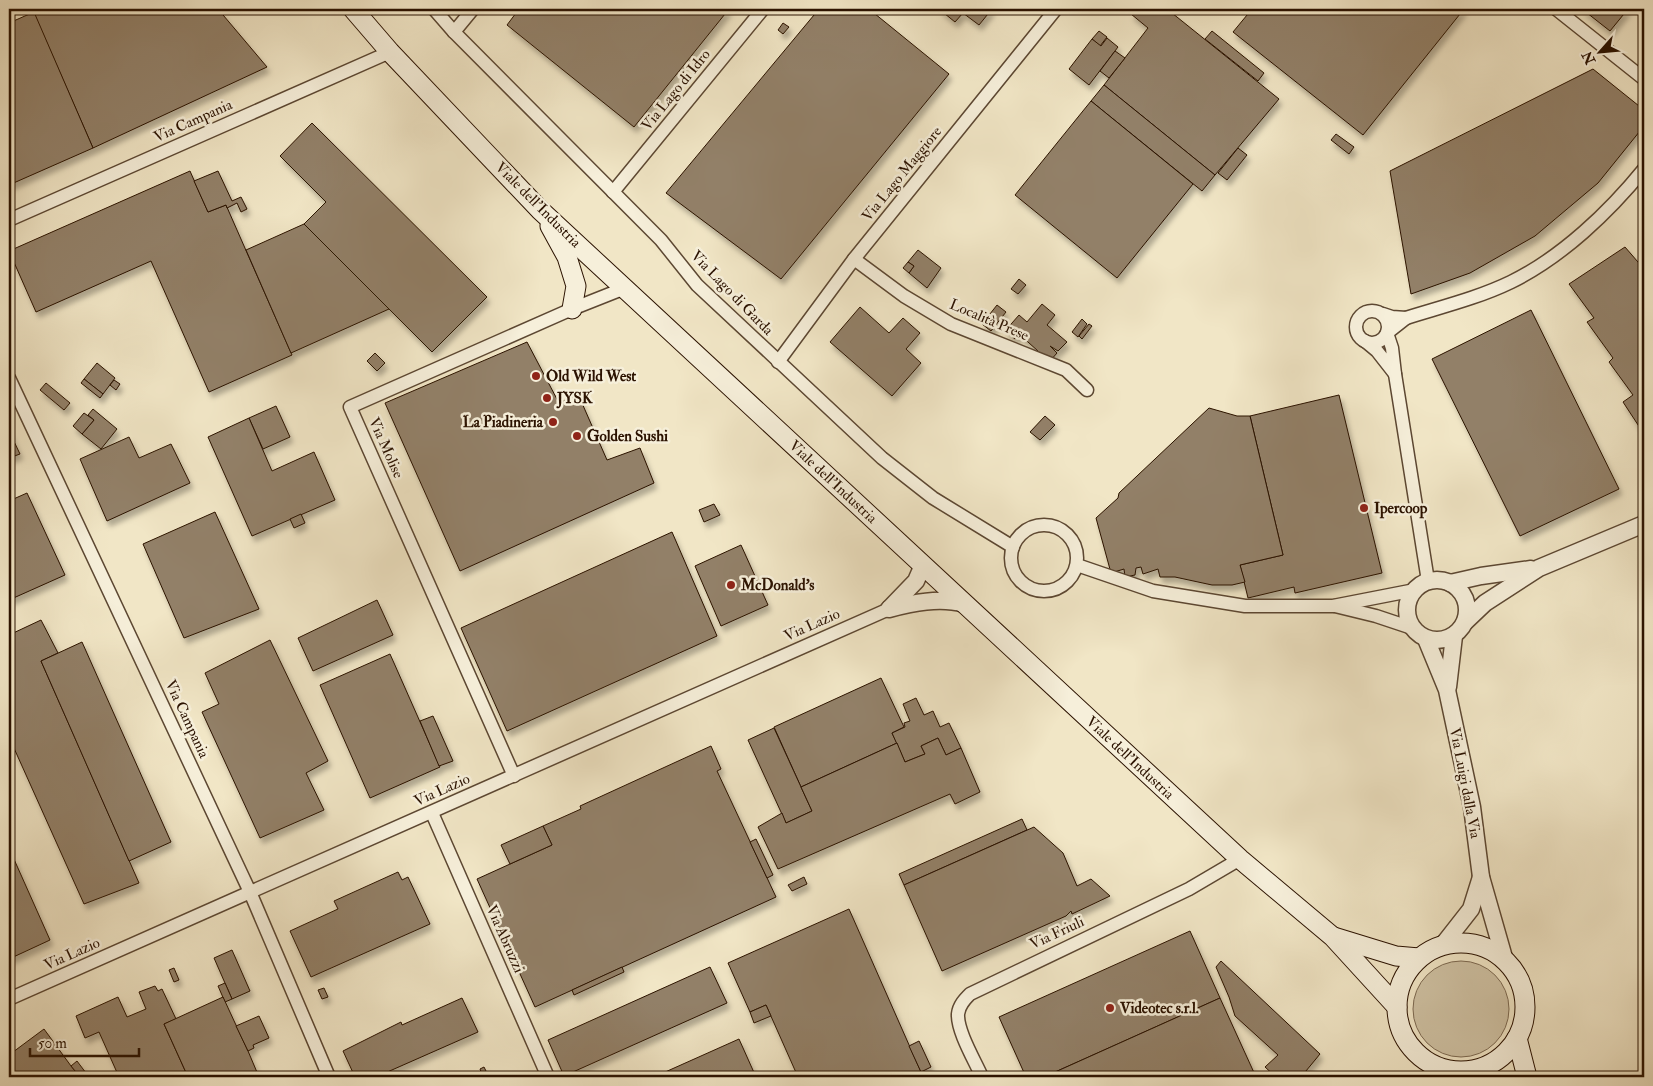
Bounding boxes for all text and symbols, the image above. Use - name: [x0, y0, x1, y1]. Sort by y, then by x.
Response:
- north arrow: [1576, 28, 1626, 78]
- street label: Via Lago di Idro: [637, 45, 715, 135]
- text: N: [1578, 48, 1600, 68]
- street label: Via Campania: [151, 95, 236, 148]
- street label: Via Lago Maggiore: [858, 123, 946, 225]
- street label: Viale dell'Industria: [491, 158, 586, 253]
- street label: Via Lago di Garda: [687, 246, 778, 340]
- street label: Località Prese: [947, 295, 1031, 345]
- place label: Old Wild West: [546, 367, 636, 386]
- marker: Old Wild West: [530, 370, 542, 382]
- place label: JYSK: [556, 389, 593, 409]
- marker: JYSK: [541, 392, 553, 404]
- place label: La Piadineria: [463, 413, 544, 432]
- street label: Via Molise: [364, 415, 408, 481]
- marker: La Piadineria: [547, 416, 559, 428]
- place label: Golden Sushi: [587, 427, 668, 446]
- marker: Golden Sushi: [571, 430, 583, 442]
- street label: Viale dell'Industria: [785, 436, 882, 528]
- place label: Ipercoop: [1374, 499, 1428, 519]
- marker: Ipercoop: [1358, 502, 1370, 514]
- place label: McDonald's: [740, 576, 814, 595]
- marker: McDonald's: [725, 579, 737, 591]
- street label: Via Lazio: [781, 604, 843, 646]
- street label: Via Campania: [160, 677, 214, 762]
- street label: Viale dell'Industria: [1082, 712, 1179, 804]
- street label: Via Luigi dalla Via: [1445, 726, 1485, 841]
- street label: Via Lazio: [411, 769, 473, 811]
- street label: Via Abruzzi: [482, 902, 528, 976]
- street label: Via Friuli: [1027, 912, 1087, 954]
- street label: Via Lazio: [41, 933, 103, 975]
- place label: Videotec s.r.l.: [1119, 999, 1199, 1018]
- marker: Videotec s.r.l.: [1104, 1002, 1116, 1014]
- scale bar: [30, 1026, 139, 1058]
- text: 50 m: [38, 1034, 67, 1053]

